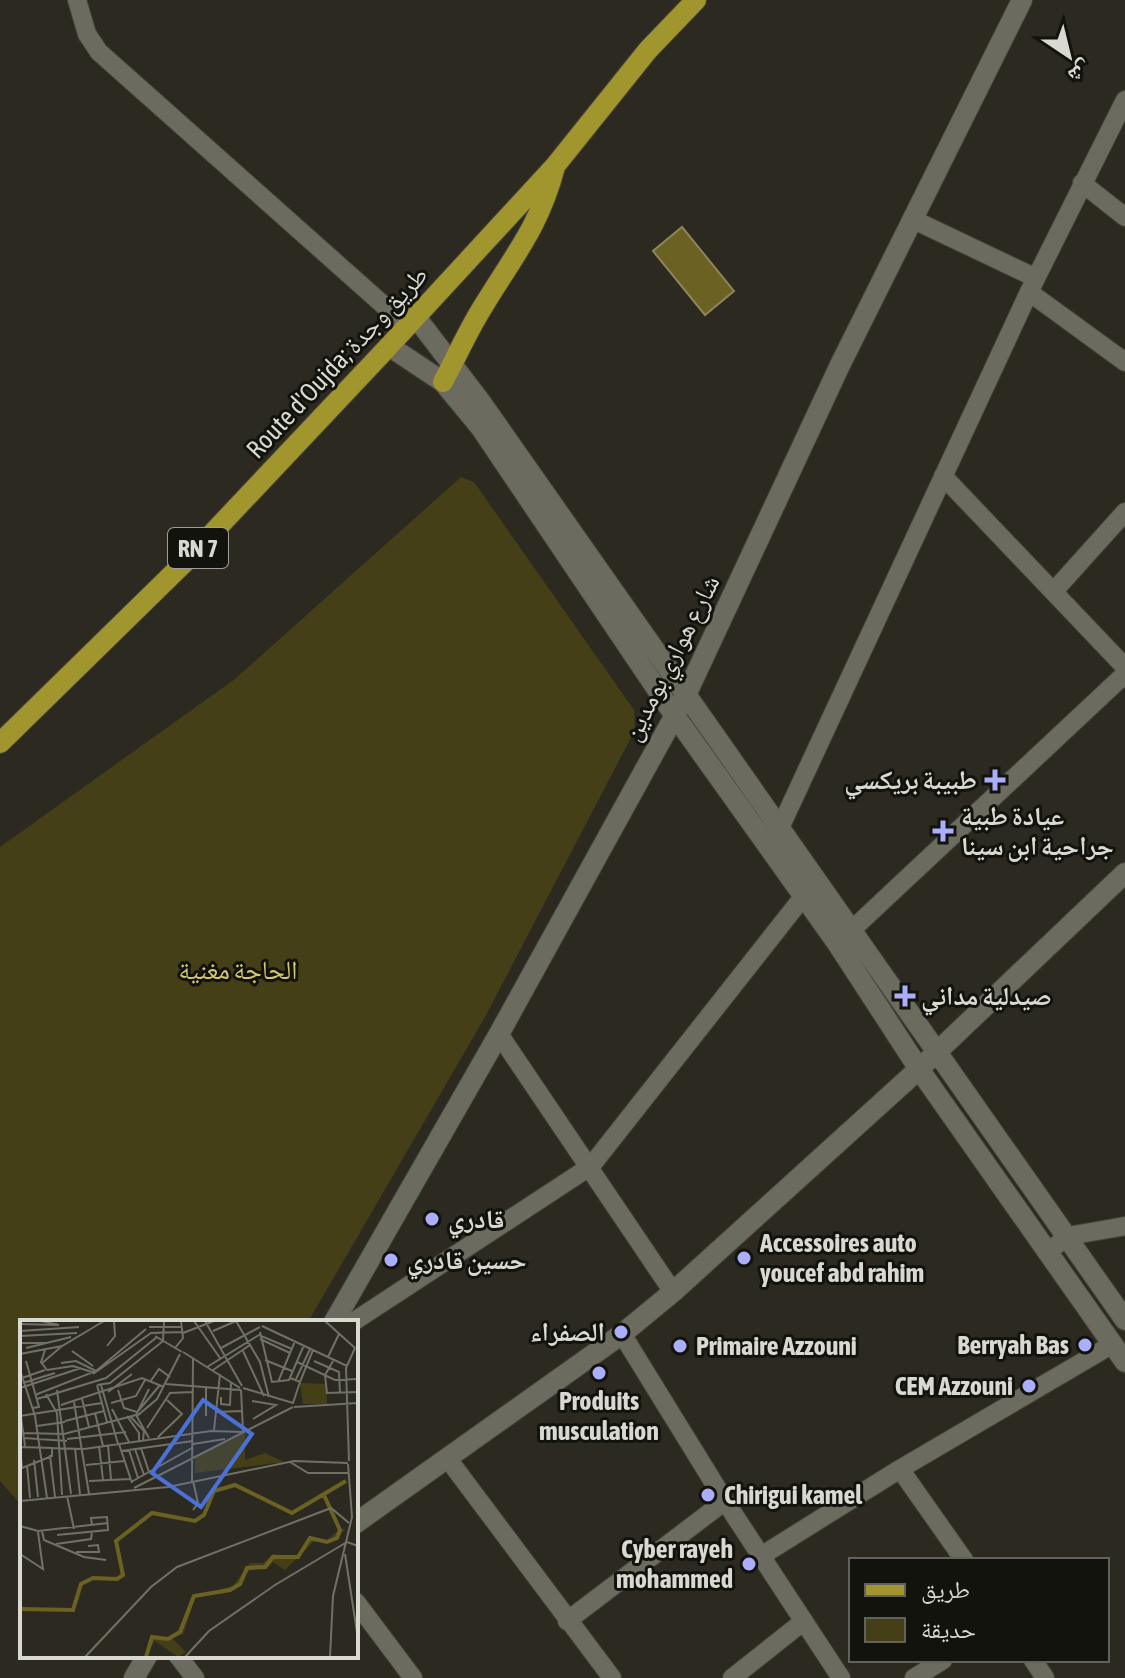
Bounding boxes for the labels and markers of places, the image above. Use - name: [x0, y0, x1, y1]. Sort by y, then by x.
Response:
- place label: طبيبة بريكسي: [844, 765, 977, 800]
- marker: طبيبة بريكسي: [984, 769, 1006, 791]
- place label: عيادة طبية جراحية ابن سينا: [961, 801, 1114, 862]
- marker: عيادة طبية جراحية ابن سينا: [932, 820, 954, 842]
- place label: صيدلية مداني: [921, 981, 1052, 1016]
- marker: صيدلية مداني: [896, 987, 914, 1005]
- place label: قادري: [448, 1204, 504, 1239]
- marker: قادري: [423, 1210, 441, 1228]
- place label: Accessoires auto youcef abd rahim: [759, 1228, 924, 1288]
- place label: حسين قادري: [407, 1245, 527, 1280]
- marker: Accessoires auto youcef abd rahim: [735, 1249, 753, 1267]
- marker: حسين قادري: [382, 1251, 400, 1269]
- place label: الصفراء: [530, 1317, 605, 1347]
- marker: الصفراء: [612, 1323, 630, 1341]
- place label: Berryah Bas: [957, 1330, 1069, 1360]
- place label: Primaire Azzouni: [696, 1331, 857, 1361]
- marker: Berryah Bas: [1076, 1336, 1094, 1354]
- marker: Primaire Azzouni: [671, 1337, 689, 1355]
- marker: Produits musculation: [590, 1364, 608, 1382]
- place label: CEM Azzouni: [895, 1371, 1013, 1401]
- marker: CEM Azzouni: [1020, 1377, 1038, 1395]
- place label: Produits musculation: [539, 1386, 659, 1446]
- place label: Chirigui kamel: [724, 1480, 863, 1510]
- marker: Chirigui kamel: [699, 1486, 717, 1504]
- place label: Cyber rayeh mohammed: [616, 1534, 733, 1594]
- marker: Cyber rayeh mohammed: [740, 1555, 758, 1573]

